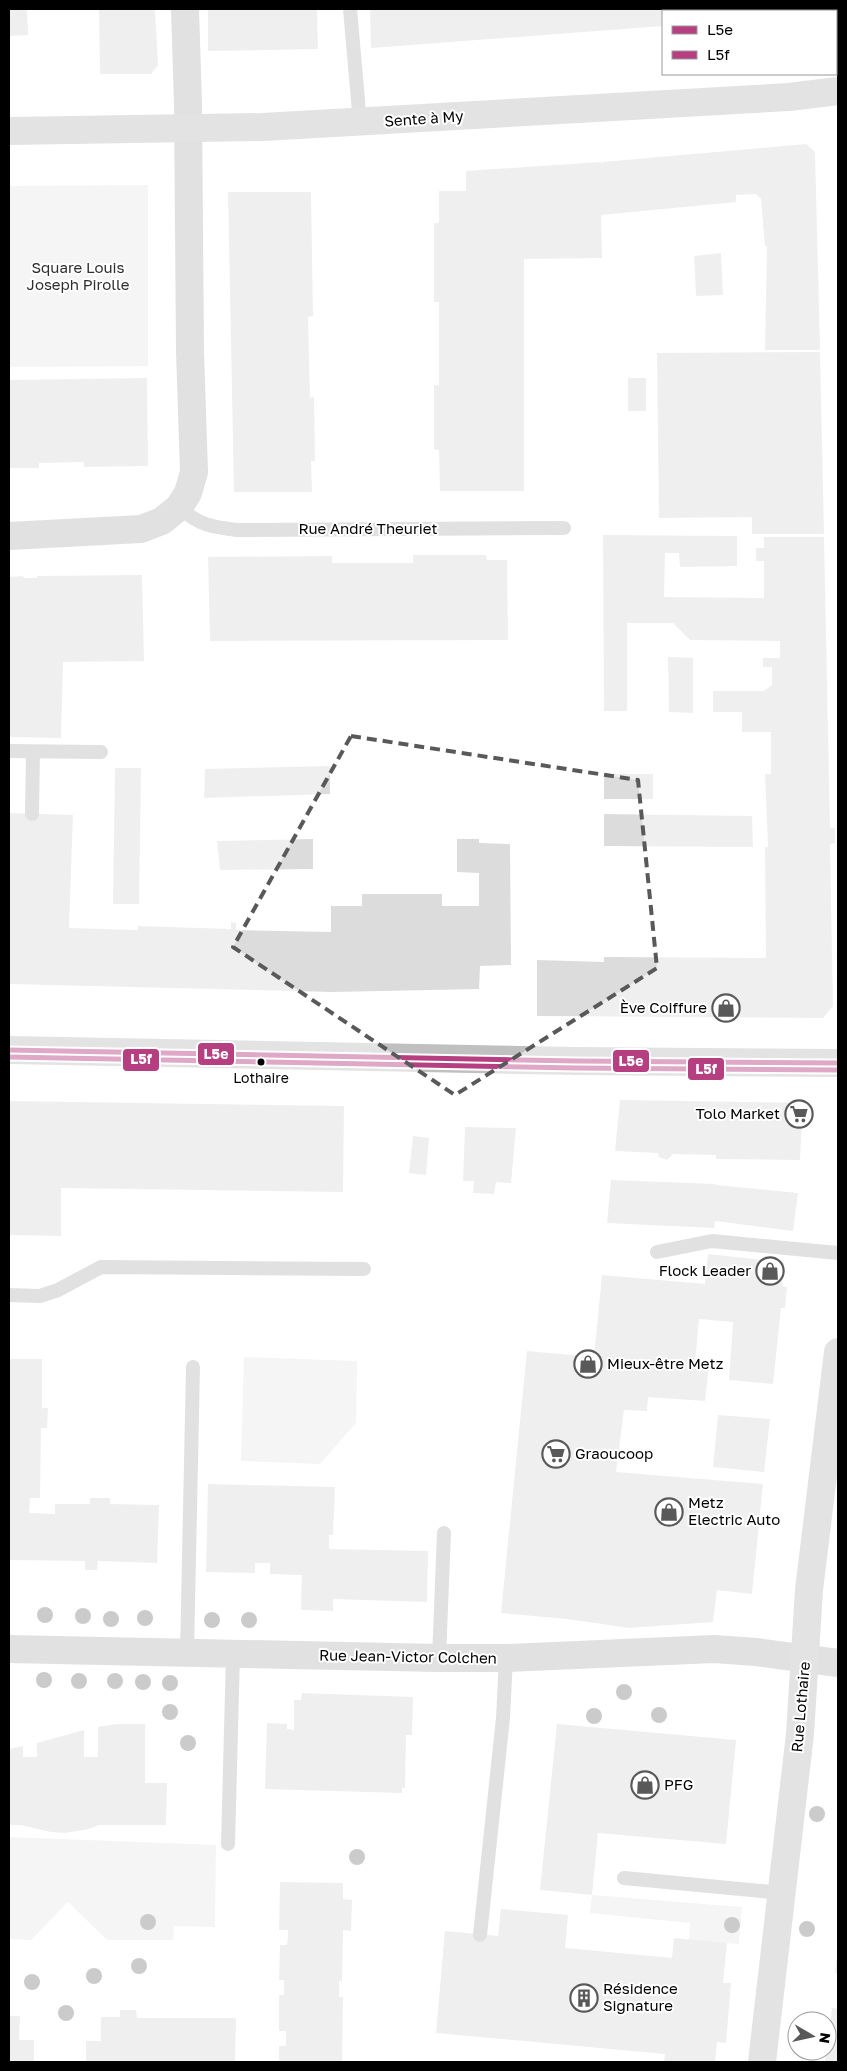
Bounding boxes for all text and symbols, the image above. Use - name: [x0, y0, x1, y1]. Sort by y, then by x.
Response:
- legend: [662, 10, 837, 75]
- text: L5e: [707, 20, 733, 38]
- text: L5f: [707, 45, 730, 63]
- street label: Sente à My: [384, 106, 465, 130]
- park label: Square Louis Joseph Pirolle: [27, 258, 130, 293]
- street label: Rue André Theuriet: [299, 519, 437, 537]
- shop icon: Ève Coiffure: [711, 993, 741, 1023]
- place label: Ève Coiffure: [620, 998, 707, 1016]
- line badge: L5e: [197, 1042, 235, 1066]
- text: L5e: [204, 1045, 228, 1062]
- line badge: L5f: [122, 1048, 160, 1072]
- line badge: L5e: [612, 1049, 650, 1073]
- text: L5f: [130, 1050, 153, 1067]
- text: L5e: [619, 1052, 643, 1069]
- marker: Lothaire: [256, 1057, 266, 1067]
- line badge: L5f: [687, 1057, 725, 1081]
- text: L5f: [695, 1060, 718, 1077]
- place label: Lothaire: [233, 1069, 289, 1086]
- supermarket icon: Tolo Market: [784, 1099, 814, 1129]
- place label: Tolo Market: [696, 1104, 780, 1122]
- shop icon: Flock Leader: [755, 1256, 785, 1286]
- place label: Flock Leader: [659, 1261, 751, 1279]
- shop icon: Mieux-être Metz: [573, 1349, 603, 1379]
- place label: Mieux-être Metz: [607, 1354, 724, 1372]
- supermarket icon: Graoucoop: [541, 1439, 571, 1469]
- place label: Graoucoop: [575, 1444, 653, 1462]
- place label: Metz Electric Auto: [688, 1493, 780, 1528]
- shop icon: Metz Electric Auto: [654, 1497, 684, 1527]
- street label: Rue Jean-Victor Colchen: [319, 1645, 497, 1667]
- street label: Rue Lothaire: [787, 1661, 813, 1753]
- shop icon: PFG: [630, 1770, 660, 1800]
- place label: PFG: [664, 1775, 693, 1793]
- place label: Résidence Signature: [603, 1979, 678, 2014]
- building icon: Résidence Signature: [569, 1983, 599, 2013]
- north arrow: [787, 2011, 837, 2061]
- text: N: [816, 2032, 835, 2045]

